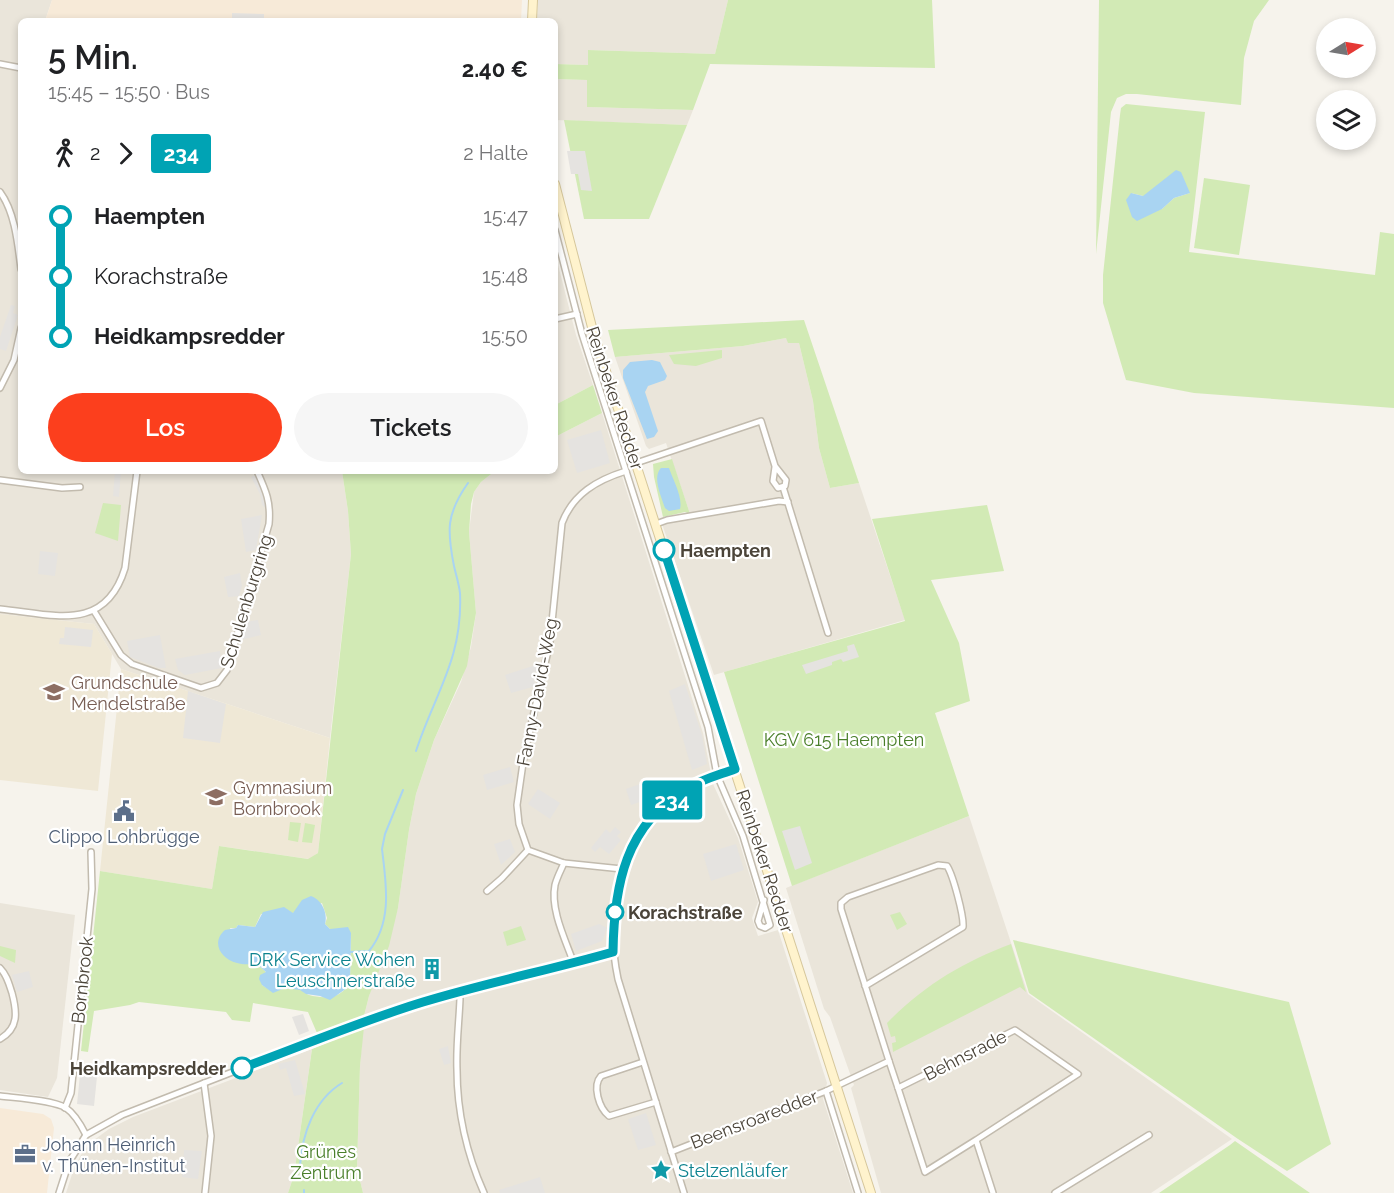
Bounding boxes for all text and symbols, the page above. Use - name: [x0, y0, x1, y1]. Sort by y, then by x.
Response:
- north arrow: [1316, 18, 1376, 78]
- map controls: [1316, 18, 1376, 150]
- text: 5 Min.: [48, 38, 138, 77]
- text: 2.40 €: [462, 56, 528, 82]
- text: 15:45 – 15:50 · Bus: [48, 80, 210, 104]
- button: layers: [1316, 90, 1376, 150]
- icon: walk: [48, 137, 81, 170]
- icon: forward: [109, 137, 142, 170]
- text: 2: [90, 141, 100, 165]
- text: 234: [163, 141, 199, 166]
- text: 2 Halte: [463, 141, 528, 165]
- text: Haempten: [94, 203, 205, 229]
- text: 15:47: [483, 204, 528, 228]
- text: Korachstraße: [94, 263, 228, 289]
- text: 15:48: [482, 264, 528, 288]
- text: Heidkampsredder: [94, 323, 285, 349]
- text: 15:50: [482, 324, 528, 348]
- street label: Reinbeker Redder: [582, 324, 648, 473]
- button: Los: [48, 393, 282, 462]
- button: Tickets: [294, 393, 528, 462]
- street label: Schulenburgring: [216, 532, 276, 670]
- marker: Haempten: [653, 539, 675, 561]
- place label: Haempten: [680, 540, 771, 561]
- street label: Fanny-David-Weg: [512, 616, 562, 768]
- place label: Grundschule Mendelstraße: [71, 672, 186, 714]
- school or university icon: Grundschule Mendelstraße: [42, 680, 66, 704]
- park label: KGV 615 Haempten: [764, 729, 924, 750]
- place label: Gymnasium Bornbrook: [233, 777, 332, 819]
- line badge: 234: [638, 780, 706, 820]
- school or university icon: Gymnasium Bornbrook: [204, 785, 228, 809]
- street label: Reinbeker Redder: [732, 787, 798, 936]
- text: 234: [654, 788, 690, 813]
- public building icon: Clippo Lohbrügge: [112, 799, 136, 823]
- place label: Clippo Lohbrügge: [48, 826, 200, 847]
- place label: Korachstraße: [628, 902, 743, 923]
- marker: Korachstraße: [606, 903, 624, 921]
- street label: Bornbrook: [67, 935, 97, 1025]
- place label: DRK Service Wohen Leuschnerstraße: [249, 949, 415, 991]
- building icon: DRK Service Wohen Leuschnerstraße: [420, 957, 444, 981]
- street label: Behnsrade: [920, 1025, 1010, 1085]
- marker: Heidkampsredder: [231, 1057, 253, 1079]
- place label: Heidkampsredder: [70, 1058, 226, 1079]
- street label: Beensroaredder: [687, 1085, 821, 1153]
- place label: Johann Heinrich v. Thünen-Institut: [42, 1134, 185, 1176]
- park label: Grünes Zentrum: [290, 1141, 362, 1183]
- office icon: Johann Heinrich v. Thünen-Institut: [13, 1142, 37, 1166]
- place icon: Stelzenläufer: [649, 1158, 673, 1182]
- place label: Stelzenläufer: [678, 1160, 788, 1181]

